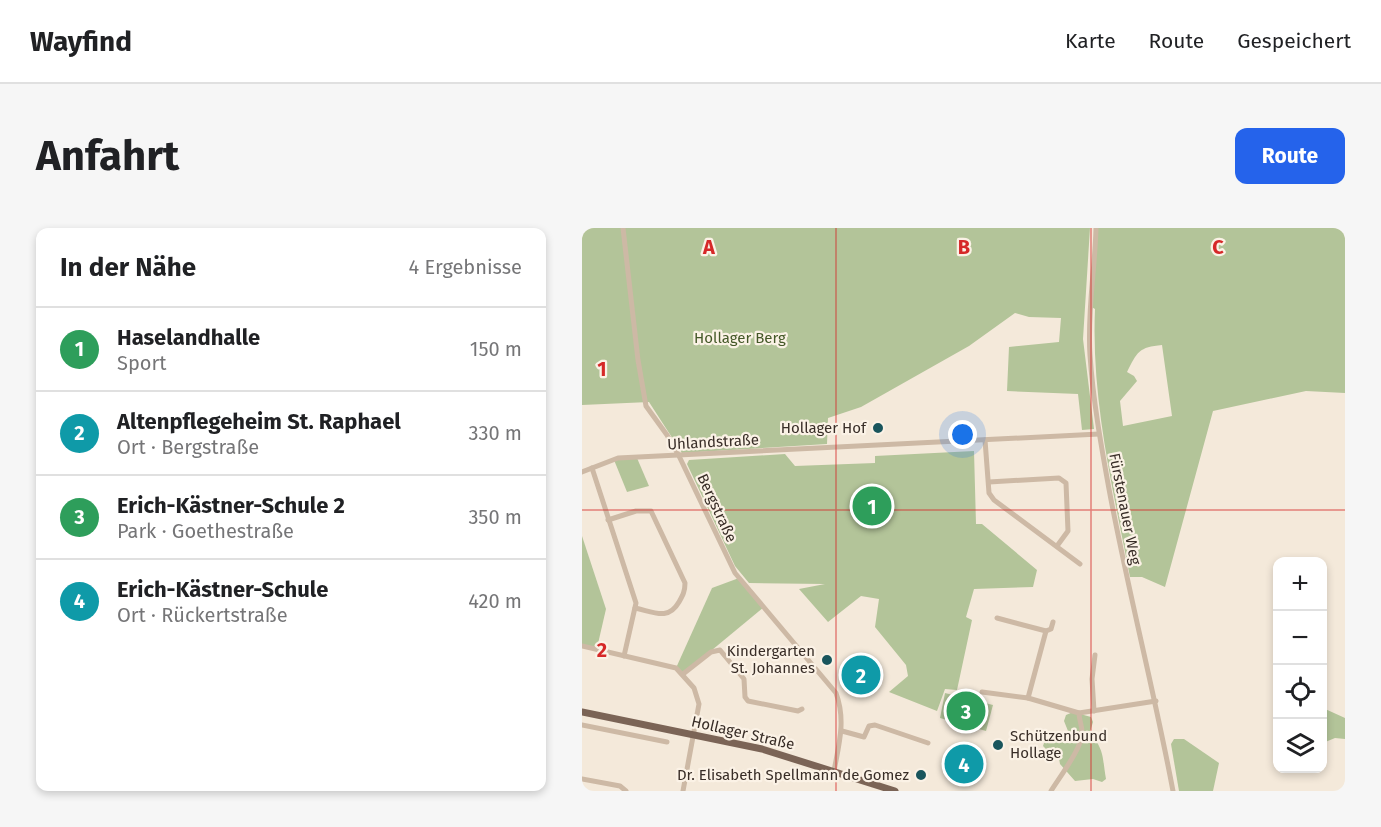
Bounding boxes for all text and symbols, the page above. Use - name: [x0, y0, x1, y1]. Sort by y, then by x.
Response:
- text: Wayfind: [30, 25, 132, 58]
- text: Karte: [1065, 28, 1116, 54]
- text: Route: [1149, 28, 1204, 54]
- text: Gespeichert: [1237, 28, 1351, 54]
- button: Route: [1235, 128, 1345, 184]
- text: Anfahrt: [36, 131, 179, 181]
- text: A: [702, 235, 716, 259]
- text: B: [958, 235, 970, 259]
- text: C: [1212, 235, 1224, 259]
- text: In der Nähe: [60, 252, 196, 283]
- text: 4 Ergebnisse: [409, 255, 522, 279]
- text: Haselandhalle: [117, 324, 260, 351]
- park label: Hollager Berg: [694, 329, 786, 347]
- text: 1: [75, 337, 84, 361]
- text: 150 m: [470, 337, 522, 361]
- text: Sport: [117, 351, 166, 375]
- text: 1: [597, 357, 607, 381]
- text: Altenpflegeheim St. Raphael: [117, 408, 401, 435]
- place label: Hollager Hof: [781, 419, 867, 437]
- your location: [948, 420, 977, 449]
- text: 2: [74, 421, 85, 445]
- text: 330 m: [468, 421, 522, 445]
- marker: Hollager Hof: [871, 421, 885, 435]
- street label: Uhlandstraße: [667, 431, 759, 453]
- text: Ort · Bergstraße: [117, 435, 259, 459]
- street label: Fürstenauer Weg: [1105, 452, 1145, 567]
- street label: Bergstraße: [693, 471, 741, 545]
- pin: 1: [852, 484, 892, 528]
- text: Erich-Kästner-Schule 2: [117, 492, 345, 519]
- text: 3: [74, 505, 85, 529]
- text: 350 m: [468, 505, 522, 529]
- text: Park · Goethestraße: [117, 519, 294, 543]
- map controls: [1273, 557, 1327, 773]
- button: +: [1273, 557, 1327, 611]
- text: Erich-Kästner-Schule: [117, 576, 328, 603]
- text: 4: [74, 589, 85, 613]
- text: 420 m: [468, 589, 522, 613]
- text: Ort · Rückertstraße: [117, 603, 288, 627]
- button: −: [1273, 611, 1327, 665]
- text: 2: [597, 638, 607, 662]
- place label: Kindergarten St. Johannes: [727, 642, 815, 677]
- pin: 2: [842, 652, 880, 698]
- marker: Kindergarten St. Johannes: [820, 653, 834, 667]
- button: locate: [1273, 665, 1327, 719]
- pin: 3: [946, 688, 986, 734]
- street label: Hollager Straße: [690, 712, 796, 754]
- button: layers: [1273, 719, 1327, 773]
- place label: Schützenbund Hollage: [1010, 727, 1107, 762]
- marker: Schützenbund Hollage: [991, 738, 1005, 752]
- pin: 4: [944, 742, 983, 786]
- place label: Dr. Elisabeth Spellmann de Gomez: [677, 766, 909, 784]
- marker: Dr. Elisabeth Spellmann de Gomez: [914, 768, 928, 782]

